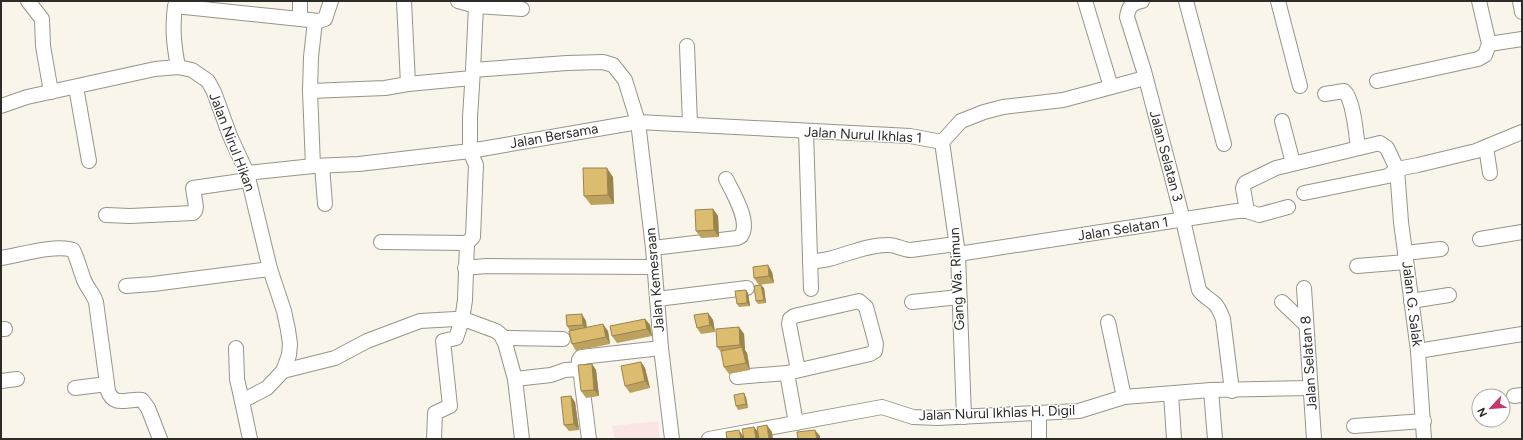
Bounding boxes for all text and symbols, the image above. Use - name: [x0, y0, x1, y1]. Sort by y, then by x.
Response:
- street label: Jalan Nirul Hikan: [205, 90, 259, 194]
- street label: Jalan Selatan 3: [1146, 109, 1186, 203]
- street label: Jalan Bersama: [508, 120, 600, 152]
- street label: Jalan Nurul Ikhlas 1: [804, 123, 922, 147]
- street label: Jalan Selatan 1: [1076, 213, 1170, 245]
- street label: Jalan Kemesraan: [642, 227, 668, 333]
- street label: Gang Wa. Rimun: [946, 227, 968, 331]
- street label: Jalan G. Salak: [1398, 260, 1426, 348]
- street label: Jalan Selatan 8: [1297, 315, 1321, 411]
- north arrow: [1471, 388, 1511, 428]
- street label: Jalan Nurul Ikhlas H. Digil: [919, 402, 1075, 424]
- text: N: [1475, 405, 1490, 419]

